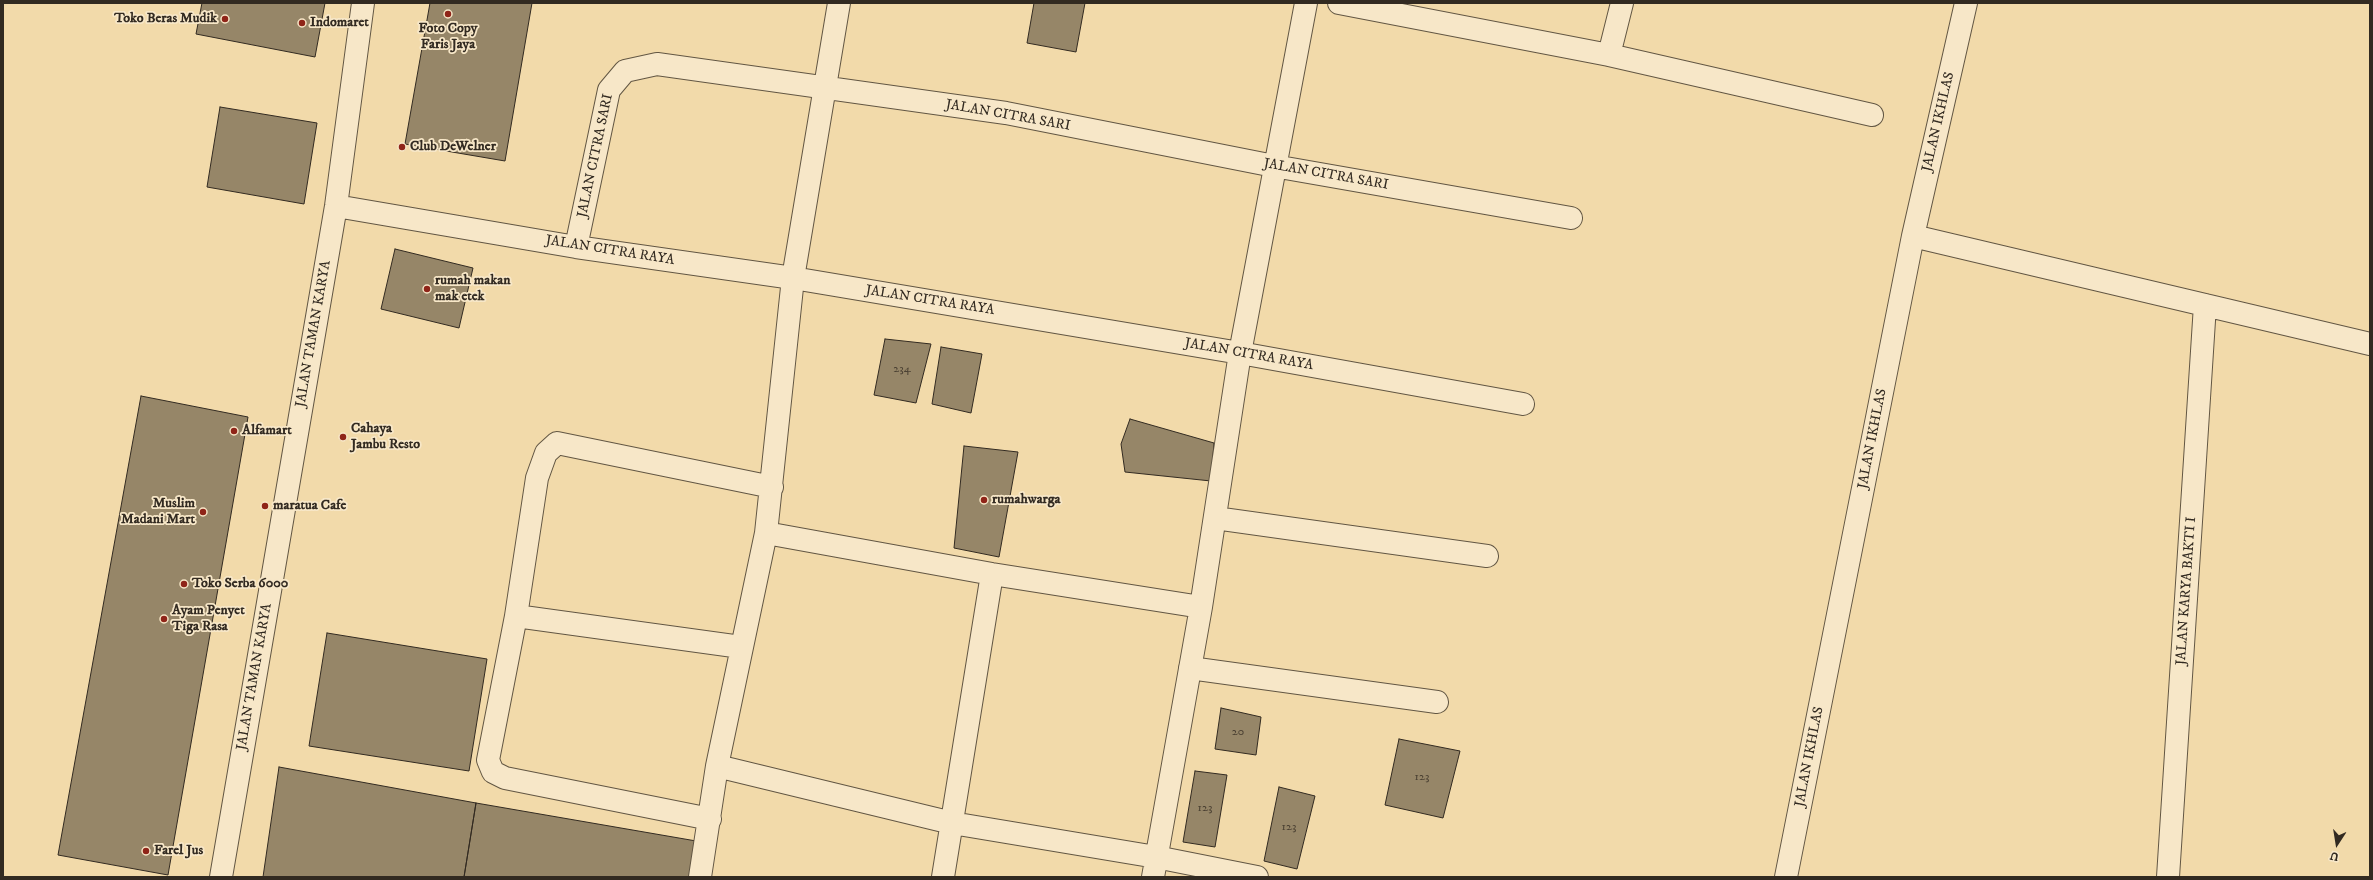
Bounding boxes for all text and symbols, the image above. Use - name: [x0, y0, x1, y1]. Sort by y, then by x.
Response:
- marker: Foto Copy Faris Jaya: [443, 9, 453, 19]
- place label: Toko Beras Mudik: [114, 11, 217, 27]
- marker: Toko Beras Mudik: [220, 14, 230, 24]
- place label: Indomaret: [310, 15, 369, 31]
- marker: Indomaret: [297, 18, 307, 28]
- place label: Foto Copy Faris Jaya: [418, 21, 478, 54]
- street label: JALAN IKHLAS: [1919, 70, 1959, 174]
- street label: JALAN CITRA SARI: [575, 92, 617, 220]
- street label: JALAN CITRA SARI: [944, 97, 1072, 135]
- place label: Club DeWelner: [410, 139, 496, 155]
- marker: Club DeWelner: [397, 142, 407, 152]
- street label: JALAN CITRA SARI: [1262, 156, 1390, 194]
- street label: JALAN CITRA RAYA: [544, 233, 676, 269]
- street label: JALAN TAMAN KARYA: [293, 259, 335, 409]
- place label: rumah makan mak etek: [435, 273, 510, 306]
- street label: JALAN CITRA RAYA: [864, 283, 996, 319]
- marker: rumah makan mak etek: [422, 284, 432, 294]
- street label: JALAN CITRA RAYA: [1183, 335, 1315, 375]
- house number: 234: [893, 363, 911, 377]
- street label: JALAN IKHLAS: [1855, 387, 1891, 491]
- place label: Cahaya Jambu Resto: [351, 421, 420, 454]
- place label: Alfamart: [242, 423, 292, 439]
- marker: Alfamart: [229, 426, 239, 436]
- marker: Cahaya Jambu Resto: [338, 432, 348, 442]
- place label: rumahwarga: [992, 492, 1061, 508]
- marker: rumahwarga: [979, 495, 989, 505]
- place label: Muslim Madani Mart: [121, 496, 195, 528]
- place label: maratua Cafe: [273, 498, 346, 514]
- marker: maratua Cafe: [260, 501, 270, 511]
- marker: Muslim Madani Mart: [198, 507, 208, 517]
- street label: JALAN KARYA BAKTI I: [2173, 516, 2201, 666]
- place label: Toko Serba 6000: [192, 576, 288, 592]
- marker: Toko Serba 6000: [179, 579, 189, 589]
- street label: JALAN TAMAN KARYA: [234, 602, 276, 752]
- place label: Ayam Penyet Tiga Rasa: [172, 603, 245, 636]
- marker: Ayam Penyet Tiga Rasa: [159, 614, 169, 624]
- street label: JALAN IKHLAS: [1792, 705, 1828, 809]
- house number: 20: [1232, 726, 1244, 740]
- house number: 123: [1415, 771, 1429, 785]
- house number: 123: [1198, 802, 1212, 816]
- house number: 123: [1282, 821, 1296, 835]
- north arrow: [2317, 824, 2357, 864]
- place label: Farel Jus: [154, 843, 203, 859]
- marker: Farel Jus: [141, 846, 151, 856]
- text: U: [2329, 848, 2340, 863]

